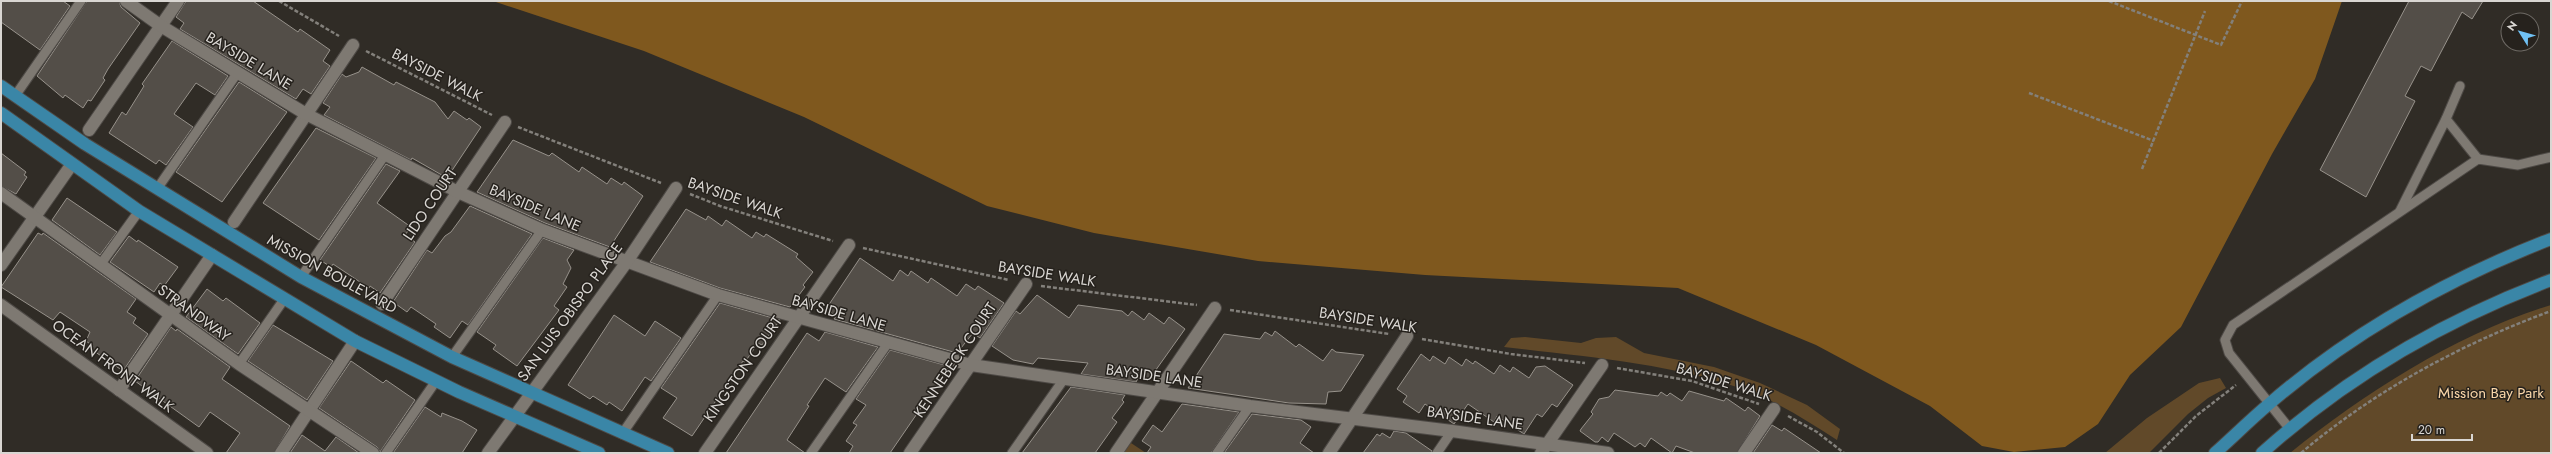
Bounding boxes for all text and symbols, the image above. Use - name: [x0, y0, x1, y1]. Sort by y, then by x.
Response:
- north arrow: [2500, 12, 2540, 52]
- text: N: [2503, 18, 2521, 34]
- street label: BAYSIDE LANE: [202, 27, 296, 95]
- street label: BAYSIDE WALK: [388, 43, 486, 107]
- street label: LIDO COURT: [397, 163, 463, 245]
- street label: BAYSIDE WALK: [685, 172, 786, 225]
- street label: BAYSIDE LANE: [486, 179, 584, 237]
- street label: MISSION BOULEVARD: [263, 229, 401, 319]
- street label: SAN LUIS OBISPO PLACE: [512, 238, 628, 386]
- street label: BAYSIDE WALK: [997, 255, 1098, 293]
- street label: STRANDWAY: [153, 279, 236, 347]
- street label: BAYSIDE LANE: [789, 289, 889, 337]
- street label: KENNEBECK COURT: [908, 298, 1002, 422]
- street label: BAYSIDE WALK: [1318, 301, 1419, 339]
- street label: KINGSTON COURT: [698, 312, 788, 426]
- street label: OCEAN FRONT WALK: [48, 314, 179, 418]
- street label: BAYSIDE WALK: [1674, 357, 1775, 407]
- street label: BAYSIDE LANE: [1104, 358, 1204, 394]
- park label: Mission Bay Park: [2438, 382, 2544, 404]
- street label: BAYSIDE LANE: [1425, 400, 1525, 436]
- scale bar: [2412, 416, 2472, 442]
- text: 20 m: [2418, 421, 2445, 439]

